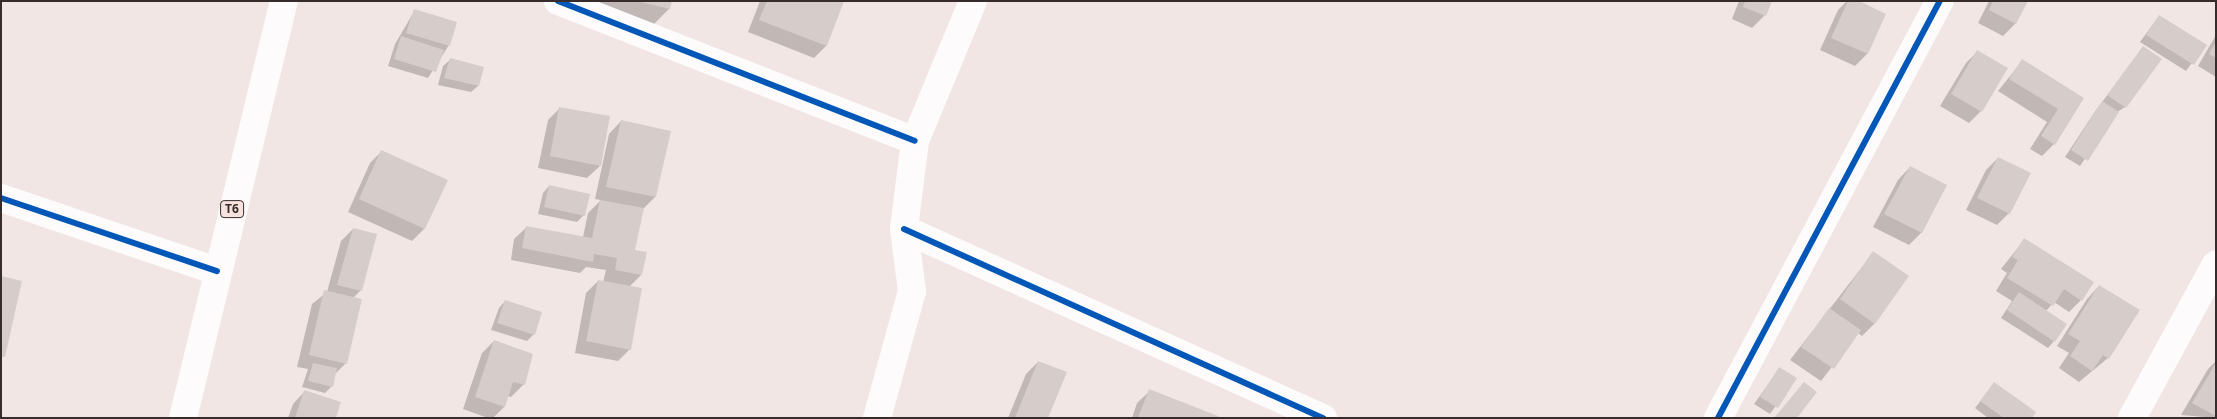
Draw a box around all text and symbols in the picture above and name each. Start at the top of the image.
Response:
road number: T6 [220,200,244,218]

